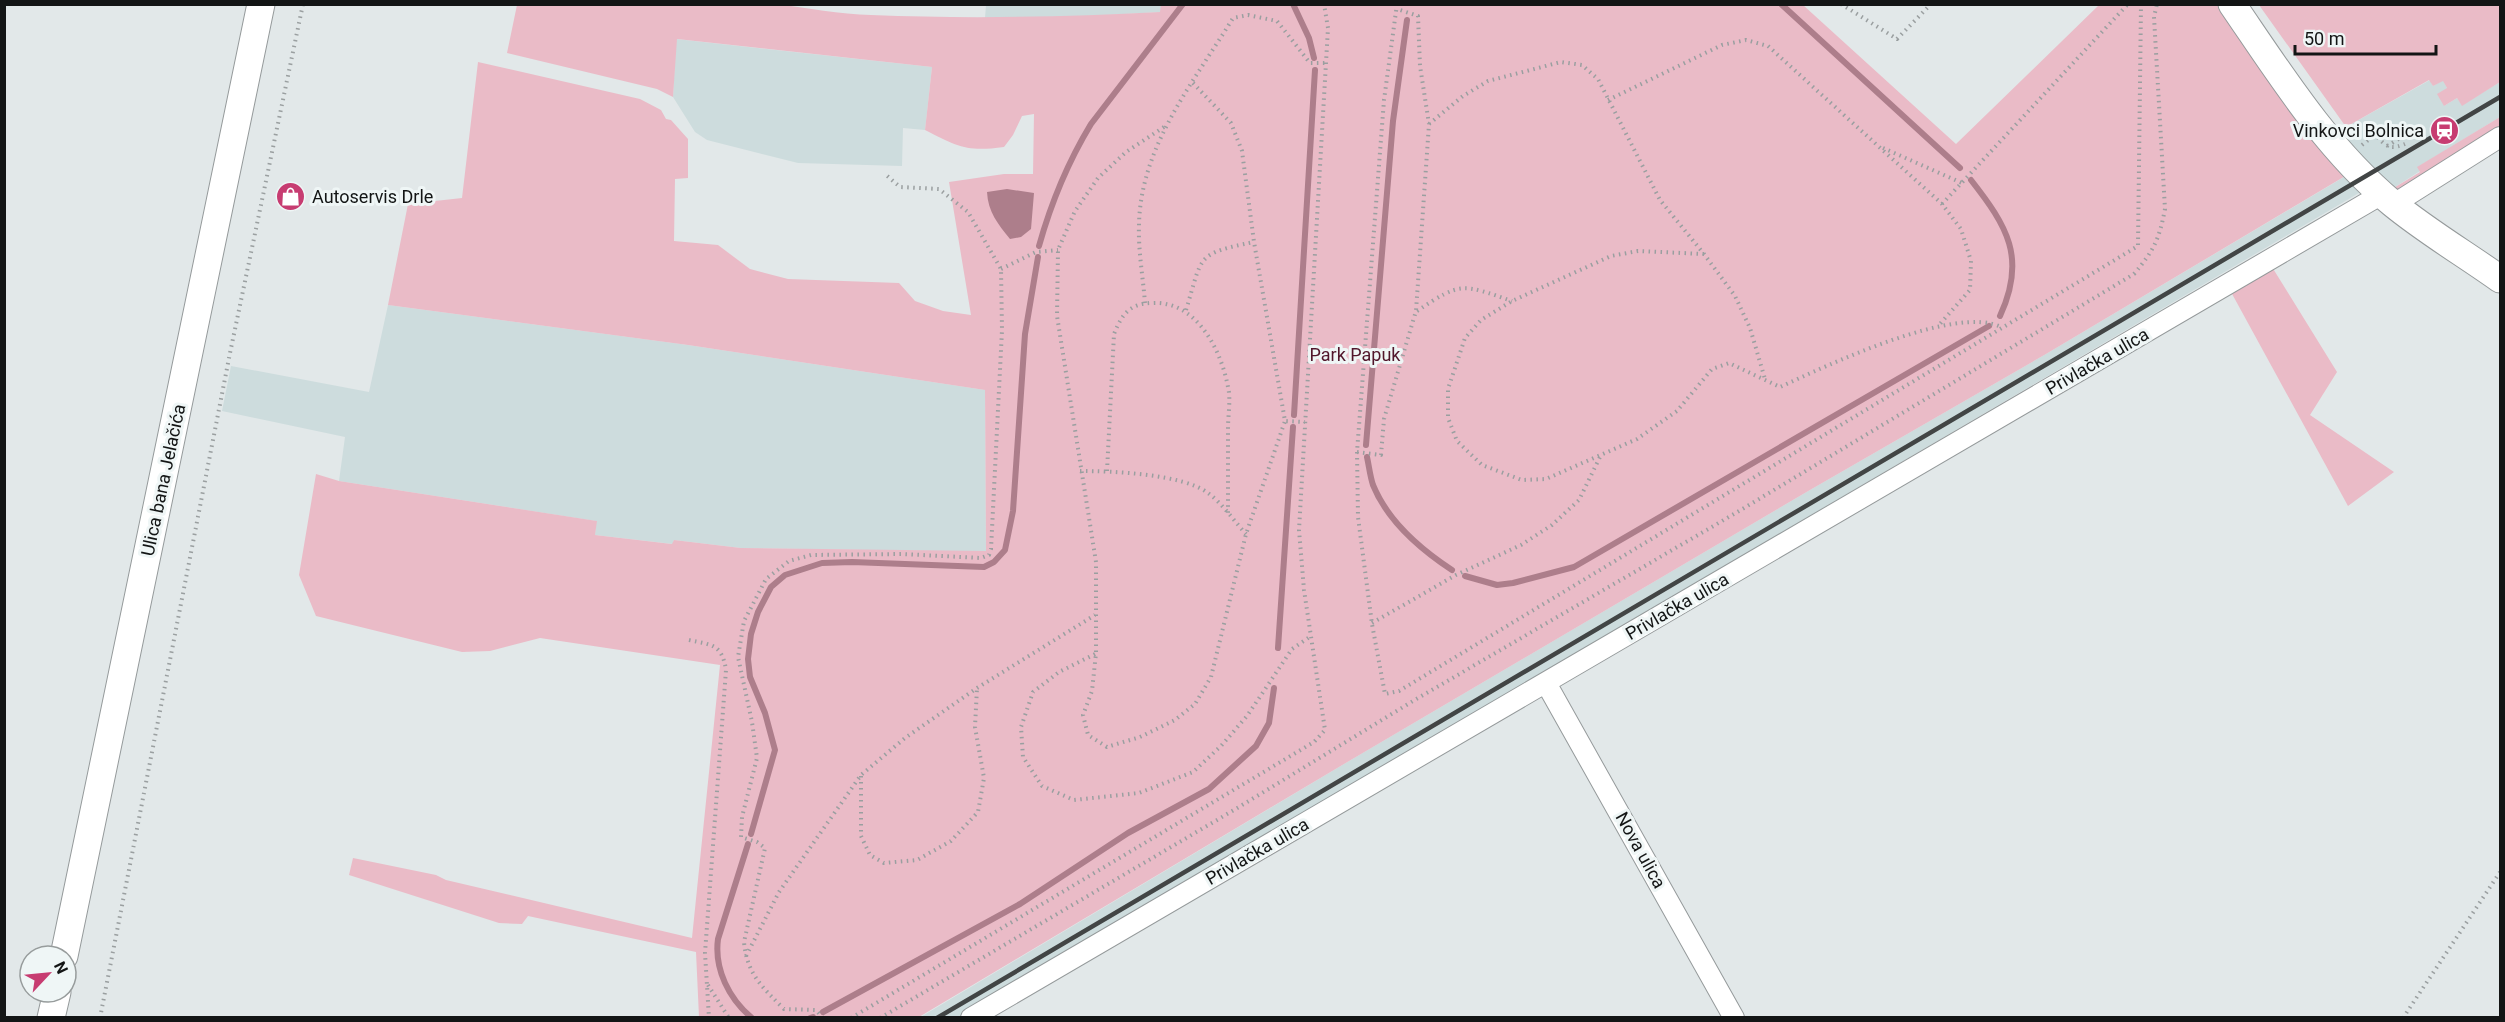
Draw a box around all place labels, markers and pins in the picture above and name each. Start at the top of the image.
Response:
station icon: Vinkovci Bolnica [2429,114,2461,146]
place label: Vinkovci Bolnica [2293,120,2424,141]
shop icon: Autoservis Drle [275,180,307,212]
place label: Autoservis Drle [312,186,433,207]

